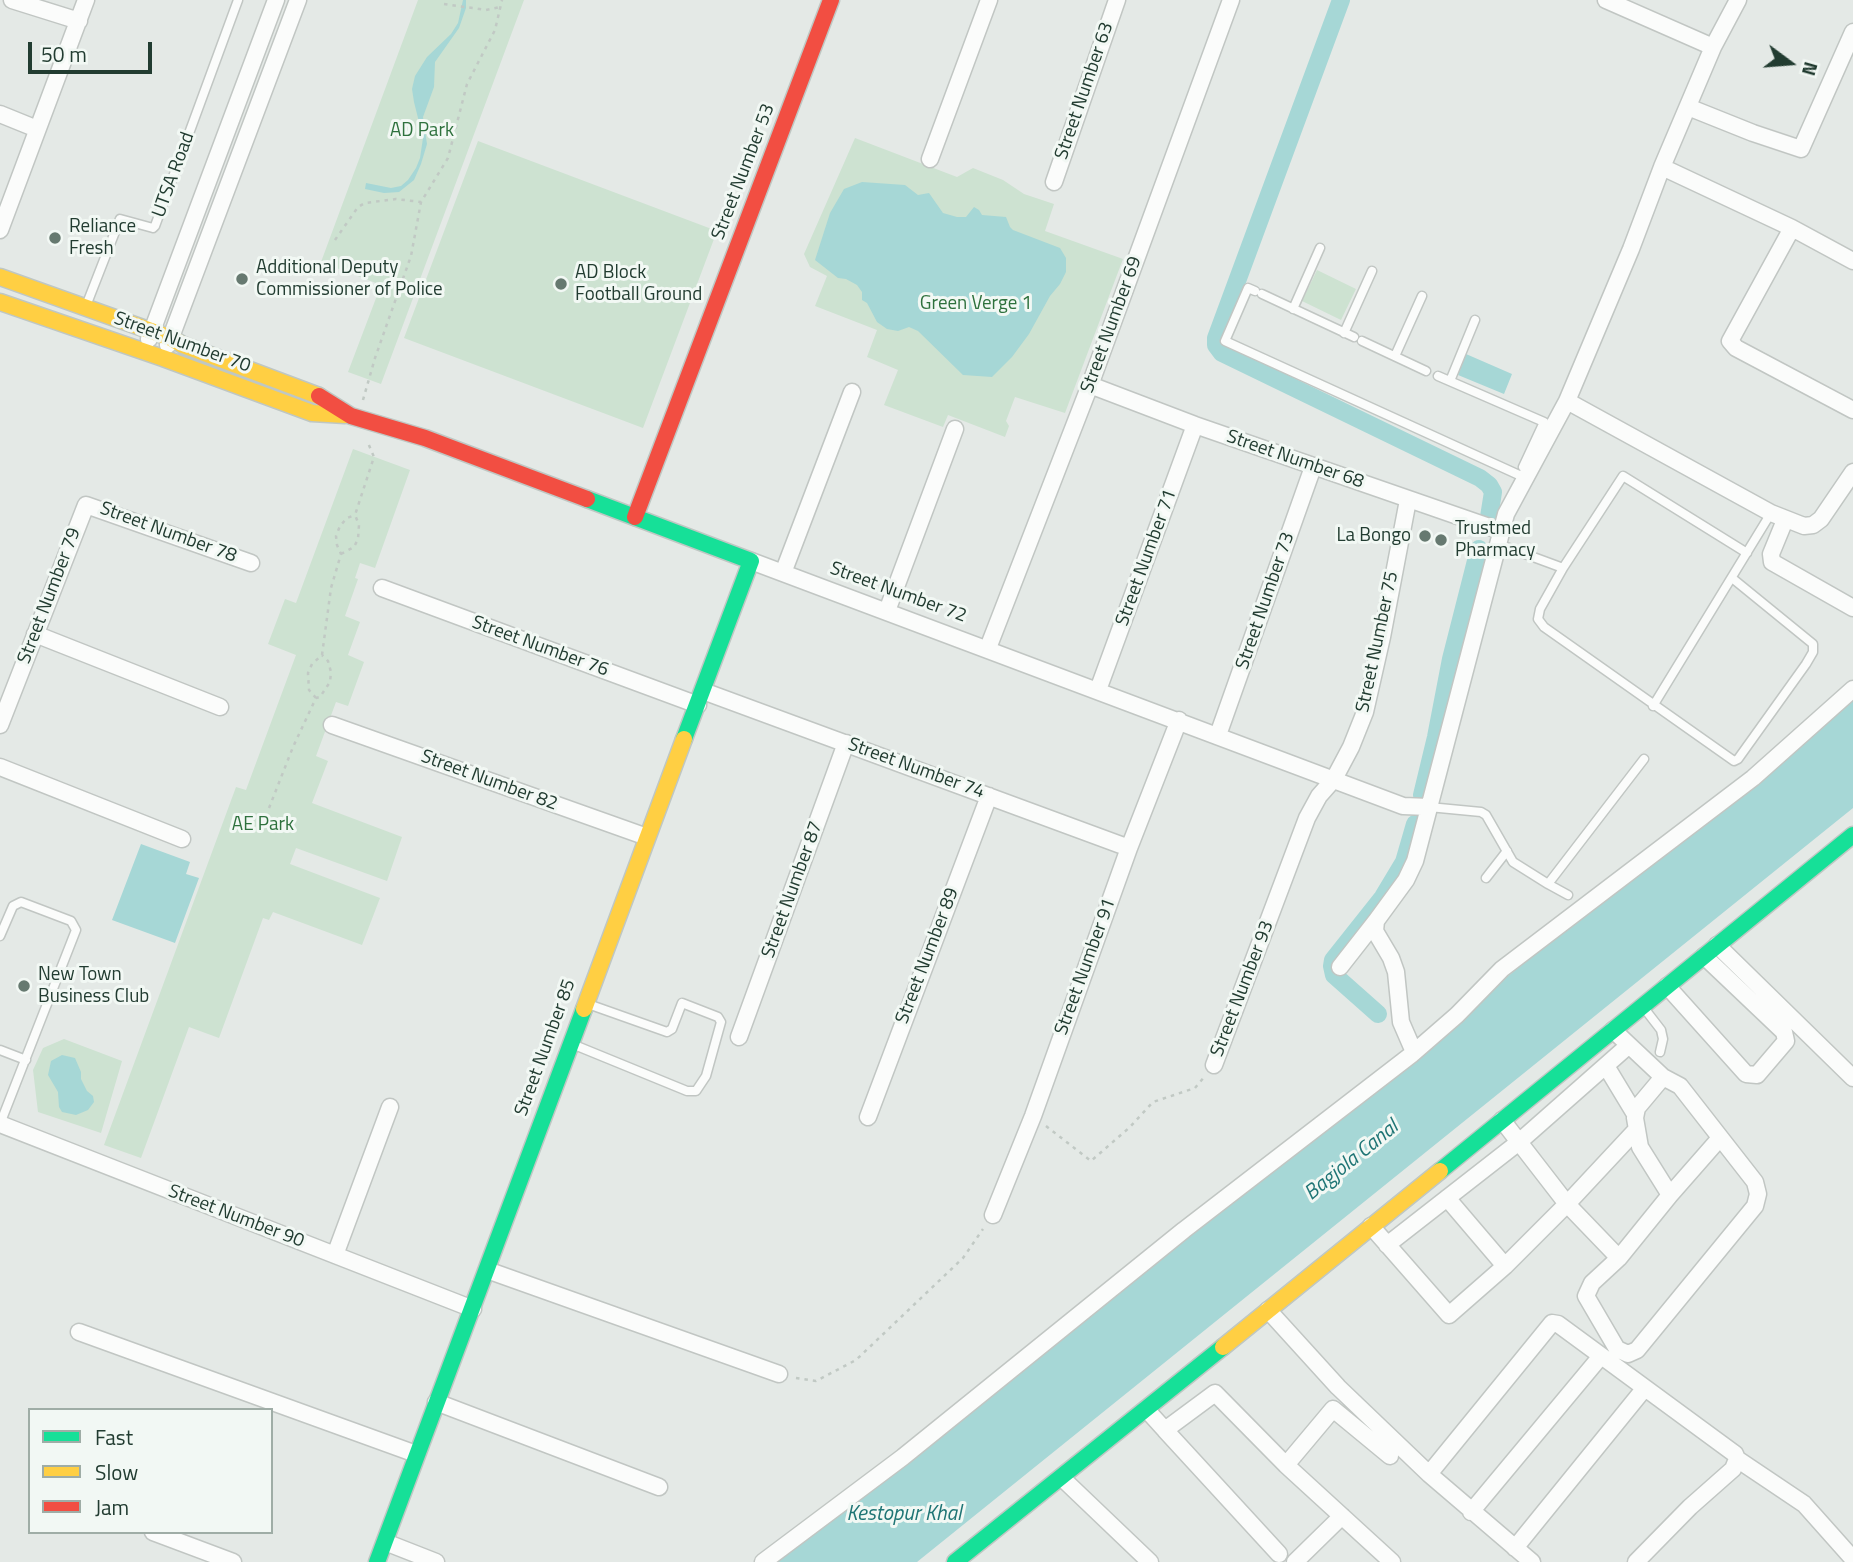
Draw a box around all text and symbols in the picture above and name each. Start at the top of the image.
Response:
street label: Street Number 63 [1051,19,1119,163]
scale bar [32,28,156,72]
north arrow [1755,28,1825,98]
text: 50 m [41,38,87,70]
text: N [1795,59,1826,79]
street label: Street Number 53 [708,101,780,243]
park label: AD Park [390,120,454,142]
street label: UTSA Road [148,129,200,221]
place label: Reliance Fresh [69,216,136,260]
marker: Reliance Fresh [47,230,63,246]
street label: Street Number 69 [1077,254,1147,396]
place label: Additional Deputy Commissioner of Police [256,257,443,301]
place label: AD Block Football Ground [575,262,702,306]
marker: Additional Deputy Commissioner of Police [234,271,250,287]
marker: AD Block Football Ground [553,276,569,292]
park label: Green Verge 1 [920,293,1032,315]
street label: Street Number 70 [111,308,253,378]
street label: Street Number 68 [1223,426,1367,494]
street label: Street Number 71 [1112,487,1182,629]
street label: Street Number 78 [97,498,239,568]
place label: Trustmed Pharmacy [1455,518,1535,562]
street label: Street Number 79 [14,525,86,667]
place label: La Bongo [1336,525,1411,547]
marker: La Bongo [1417,528,1433,544]
street label: Street Number 73 [1232,529,1300,673]
marker: Trustmed Pharmacy [1433,532,1449,548]
street label: Street Number 72 [827,558,969,628]
street label: Street Number 75 [1352,569,1404,715]
street label: Street Number 76 [469,612,611,682]
street label: Street Number 74 [845,734,987,804]
street label: Street Number 82 [418,746,560,816]
park label: AE Park [232,814,294,836]
street label: Street Number 87 [758,819,828,961]
street label: Street Number 89 [892,885,964,1027]
street label: Street Number 91 [1051,896,1121,1038]
street label: Street Number 93 [1207,918,1279,1060]
place label: New Town Business Club [38,964,149,1008]
street label: Street Number 85 [511,977,581,1119]
marker: New Town Business Club [16,978,32,994]
water label: Bagjola Canal [1300,1115,1404,1207]
street label: Street Number 90 [165,1181,307,1253]
legend [28,1408,273,1534]
text: Fast [95,1421,133,1453]
text: Slow [95,1456,138,1488]
text: Jam [95,1491,129,1523]
water label: Kestopur Khal [847,1502,961,1528]

